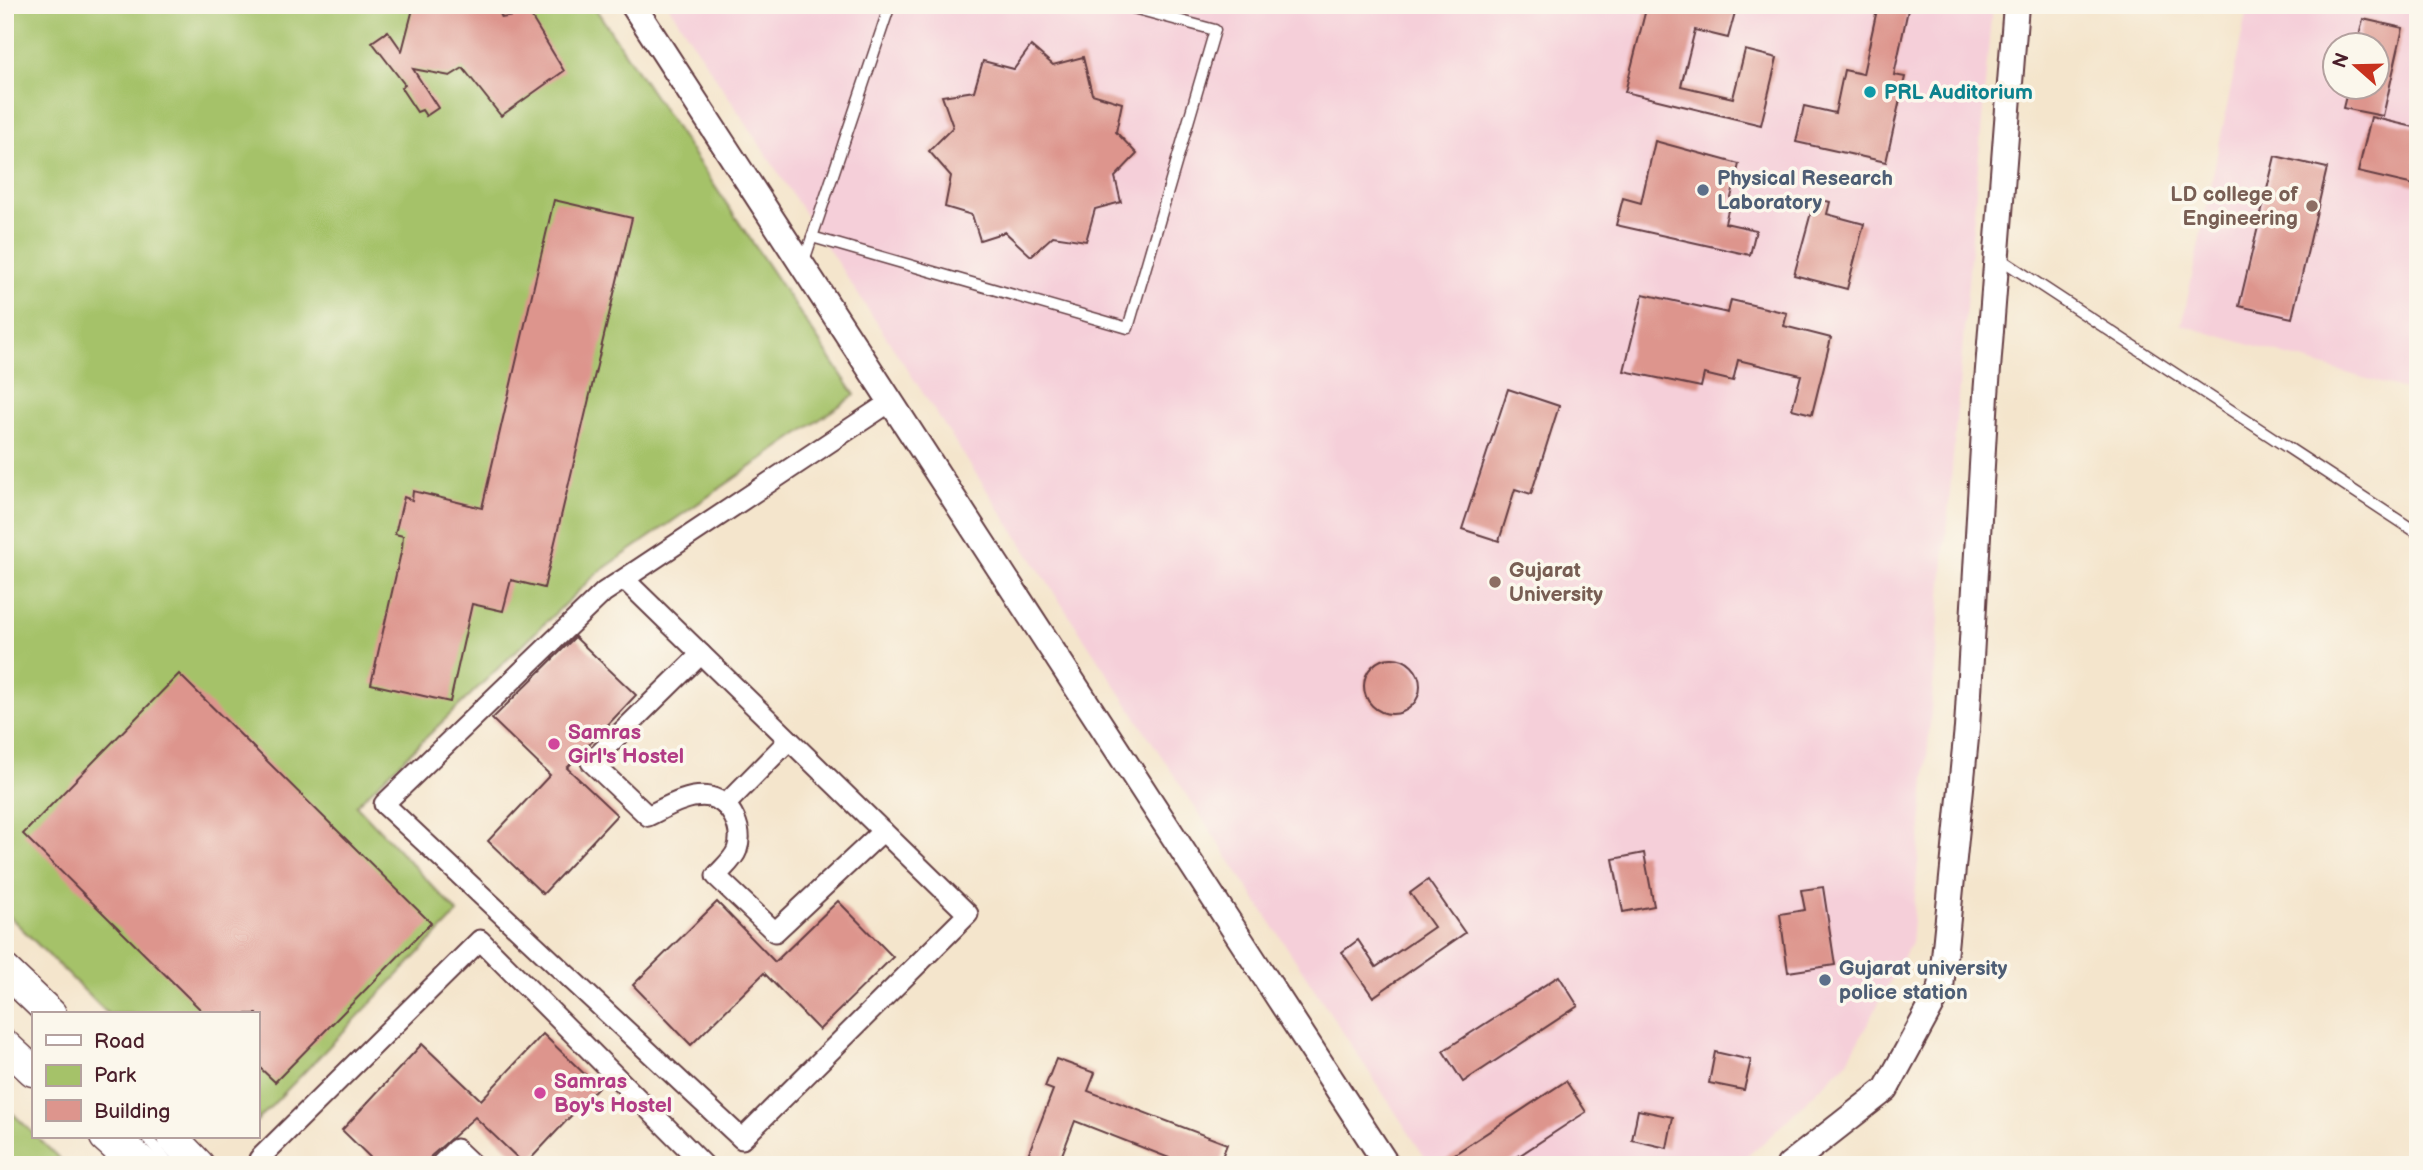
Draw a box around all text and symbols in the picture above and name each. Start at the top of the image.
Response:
north arrow [2322,32,2392,102]
text: N [2328,50,2355,71]
place label: PRL Auditorium [1884,80,2033,105]
marker: PRL Auditorium [1862,84,1878,100]
place label: Physical Research Laboratory [1717,166,1893,215]
marker: Physical Research Laboratory [1695,182,1711,198]
place label: LD college of Engineering [2170,182,2299,231]
marker: LD college of Engineering [2304,198,2320,214]
place label: Gujarat University [1509,558,1603,607]
marker: Gujarat University [1487,574,1503,590]
place label: Samras Girl's Hostel [568,720,684,769]
marker: Samras Girl's Hostel [546,736,562,752]
place label: Gujarat university police station [1839,956,2008,1005]
marker: Gujarat university police station [1817,972,1833,988]
legend [32,1012,259,1138]
text: Road [94,1029,145,1054]
text: Park [94,1063,137,1088]
place label: Samras Boy's Hostel [554,1069,672,1118]
marker: Samras Boy's Hostel [532,1085,548,1101]
text: Building [94,1099,170,1124]

